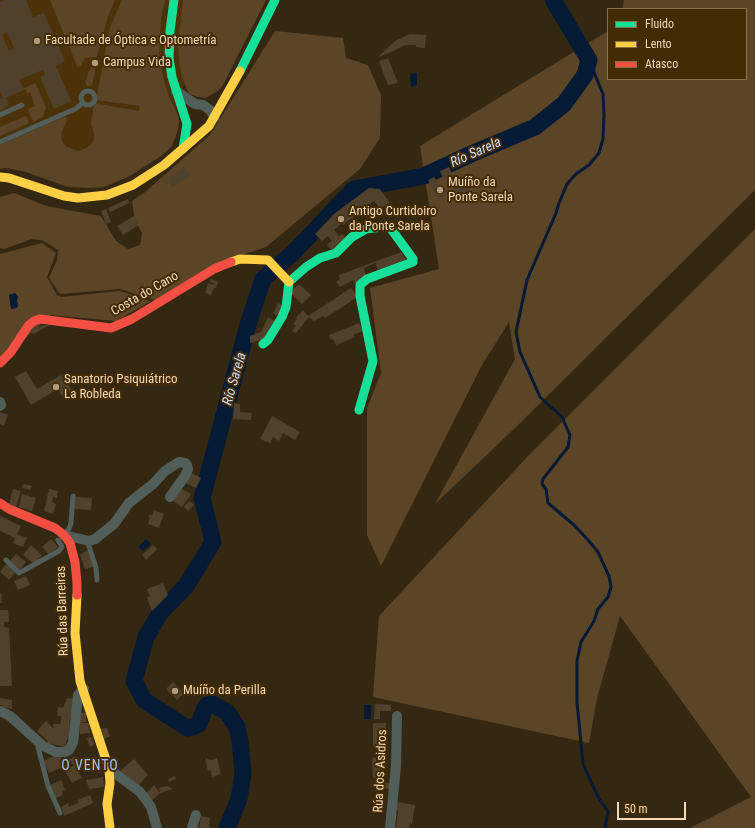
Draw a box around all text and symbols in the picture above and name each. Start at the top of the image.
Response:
legend [607,8,747,80]
text: Fluido [645,17,674,31]
place label: Facultade de Óptica e Optometría [45,33,216,49]
marker: Facultade de Óptica e Optometría [32,36,42,46]
text: Lento [645,37,672,51]
place label: Campus Vida [103,55,171,71]
text: Atasco [645,57,678,71]
marker: Campus Vida [90,58,100,68]
water label: Río Sarela [448,134,504,172]
place label: Muíño da Ponte Sarela [448,175,513,206]
marker: Muíño da Ponte Sarela [435,185,445,195]
place label: Antigo Curtidoiro da Ponte Sarela [349,204,437,235]
marker: Antigo Curtidoiro da Ponte Sarela [336,214,346,224]
street label: Costa do Cano [109,268,181,320]
water label: Río Sarela [219,351,251,407]
place label: Sanatorio Psiquiátrico La Robleda [64,372,178,403]
marker: Sanatorio Psiquiátrico La Robleda [51,382,61,392]
street label: Rúa das Barreiras [54,566,72,656]
place label: Muíño da Perilla [183,683,266,699]
marker: Muíño da Perilla [170,686,180,696]
street label: Rúa dos Asidros [371,729,391,813]
district label: O VENTO [61,758,119,774]
scale bar [619,794,688,820]
text: 50 m [624,802,648,816]

